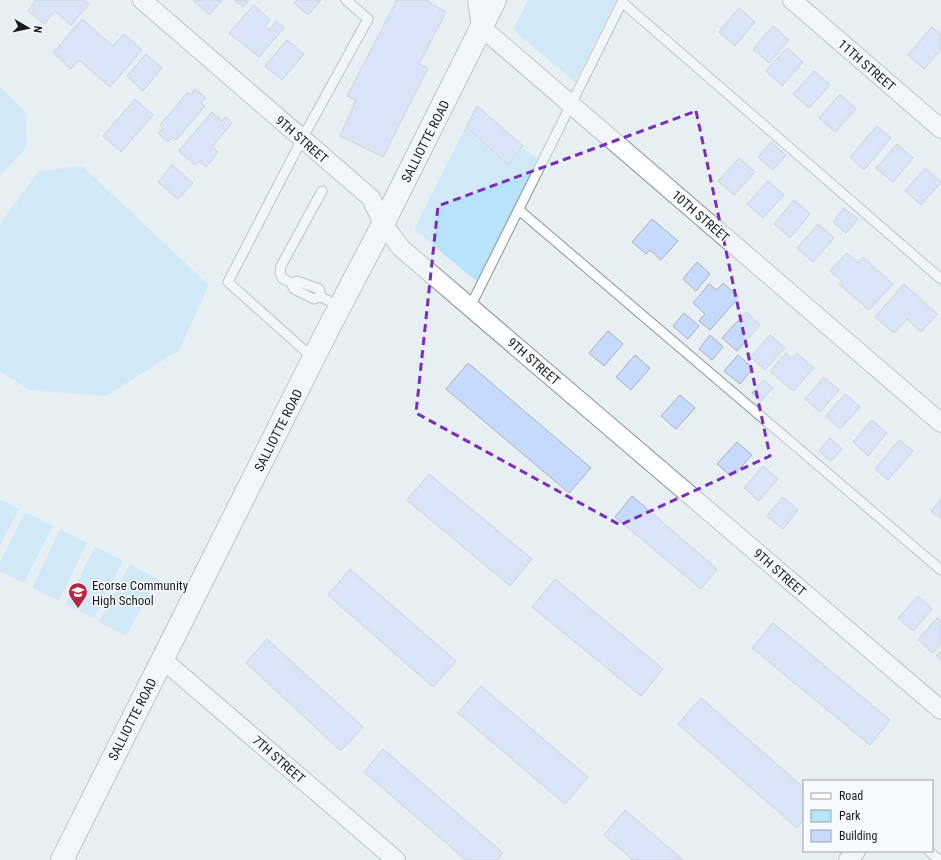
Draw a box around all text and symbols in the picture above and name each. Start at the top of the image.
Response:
north arrow [8,8,48,48]
text: N [30,25,44,34]
street label: 11TH STREET [835,36,899,94]
street label: SALLIOTTE ROAD [398,98,453,185]
street label: 9TH STREET [272,113,331,166]
street label: 10TH STREET [669,187,733,245]
street label: 9TH STREET [504,335,563,388]
street label: SALLIOTTE ROAD [251,387,306,474]
street label: 9TH STREET [750,546,809,599]
place label: Ecorse Community High School [92,578,189,608]
school or university icon: Ecorse Community High School [67,581,89,609]
street label: SALLIOTTE ROAD [105,676,160,763]
street label: 7TH STREET [249,733,308,786]
legend [803,780,933,852]
text: Road [839,789,863,803]
text: Park [839,809,861,823]
text: Building [839,829,877,843]

